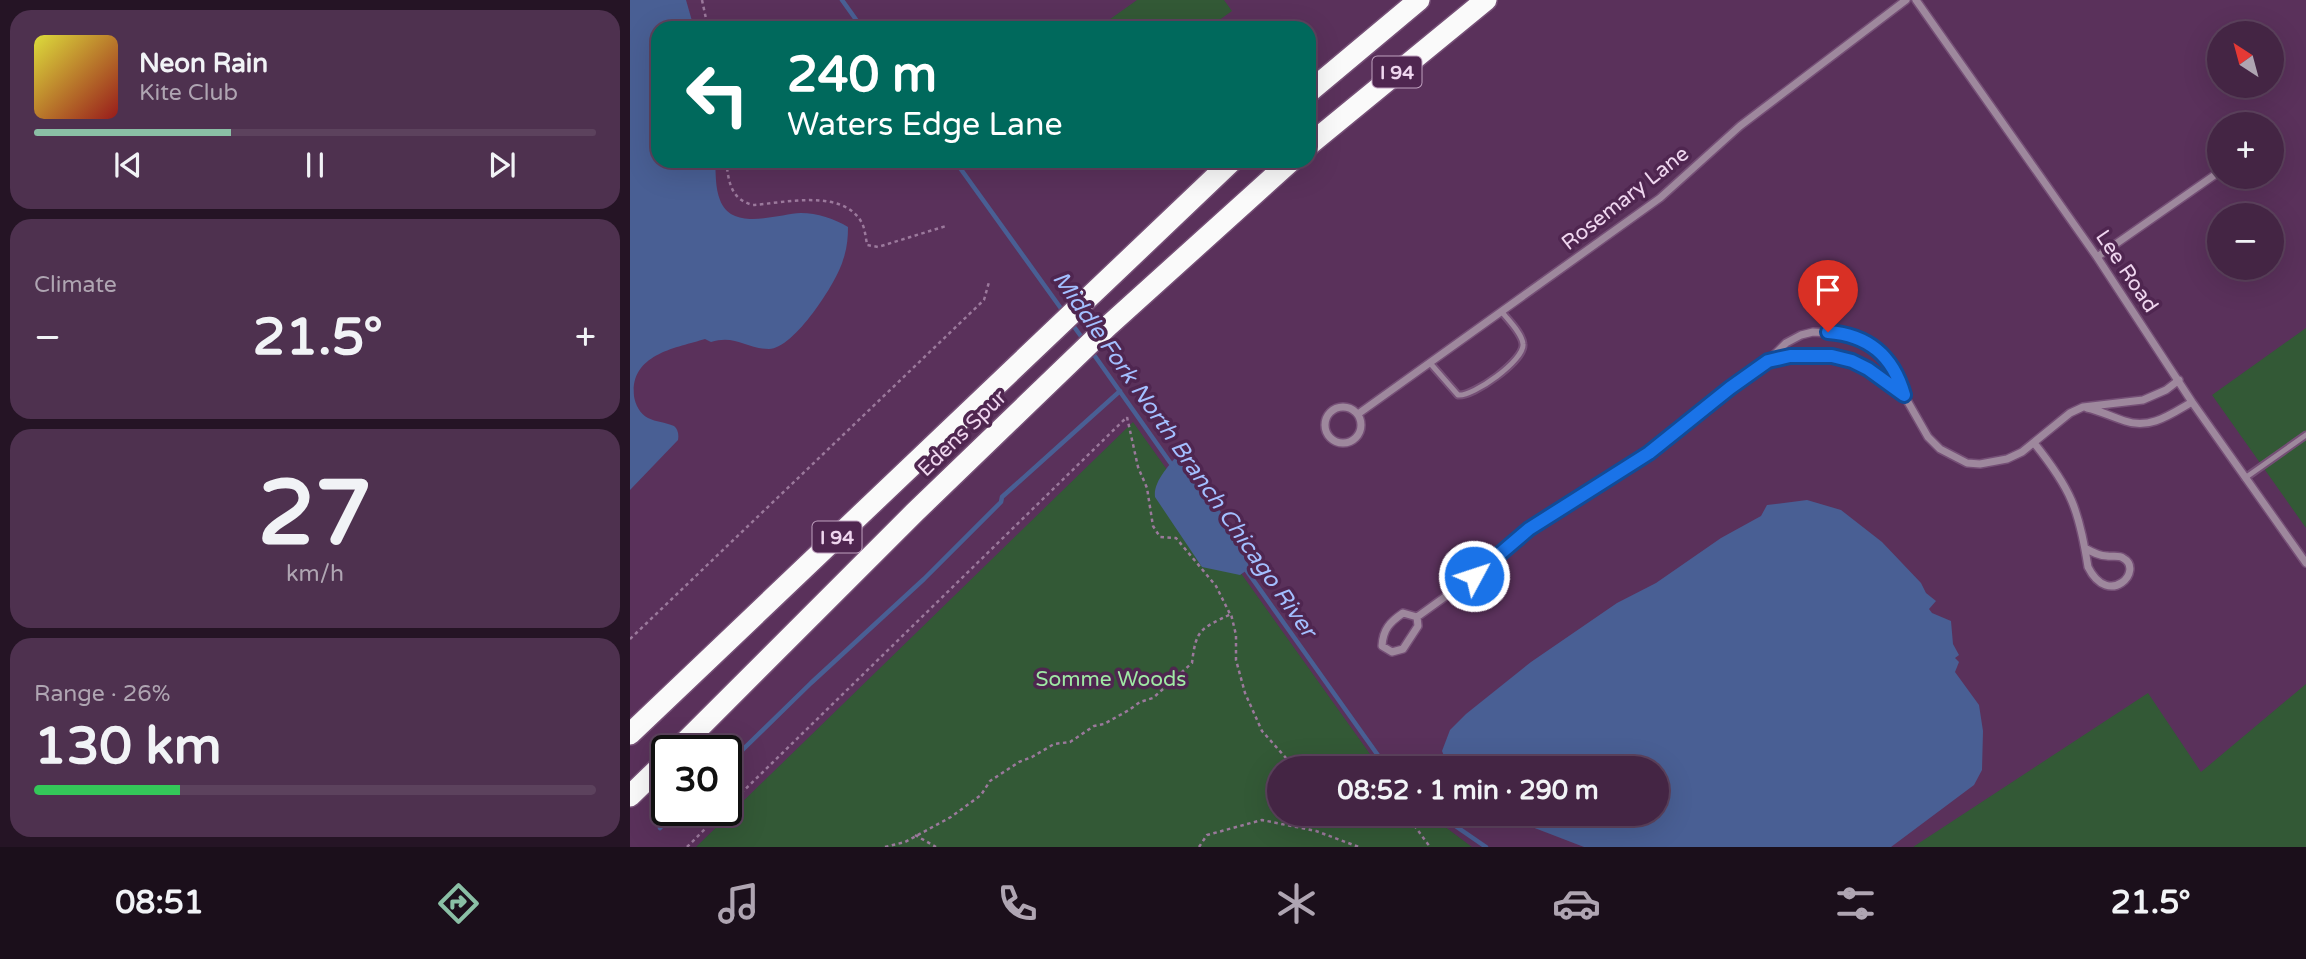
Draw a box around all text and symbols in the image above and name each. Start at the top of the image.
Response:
north arrow [2207,21,2284,98]
map controls [2207,21,2284,280]
text: 240 m [787,46,937,105]
text: Neon Rain [139,48,268,79]
icon: left [672,49,763,140]
road number: I 94 [1372,57,1422,88]
text: Kite Club [139,79,238,107]
text: Waters Edge Lane [787,106,1063,144]
button: + [2207,112,2284,189]
street label: Rosemary Lane [1557,141,1694,256]
icon: previous [109,146,147,184]
icon: pause [296,146,334,184]
icon: next [483,146,521,184]
button: − [2207,203,2284,280]
street label: Lee Road [2090,225,2163,317]
pin [1798,260,1858,332]
water label: Middle Fork North Branch Chicago River [1046,266,1324,646]
text: Climate [34,271,117,299]
icon: arrive [1809,271,1847,309]
text: 21.5° [253,306,383,369]
text: − [34,315,61,361]
text: + [575,315,596,361]
street label: Edens Spur [913,385,1012,482]
text: 27 [258,459,372,569]
road number: I 94 [812,522,862,552]
position arrow [1437,539,1511,613]
text: km/h [286,560,344,588]
park label: Somme Woods [1036,667,1186,692]
text: Range · 26% [34,680,170,708]
text: 130 km [34,715,222,778]
speed limit sign: 30 [651,735,742,826]
text: 08:52 · 1 min · 290 m [1337,775,1599,806]
icon: directions [434,879,483,928]
icon: music [714,879,763,928]
icon: phone [993,879,1042,928]
icon: climate [1272,879,1321,928]
icon: car [1552,879,1601,928]
icon: filters [1831,879,1880,928]
text: 08:51 [115,884,204,922]
text: 21.5° [2111,884,2191,922]

